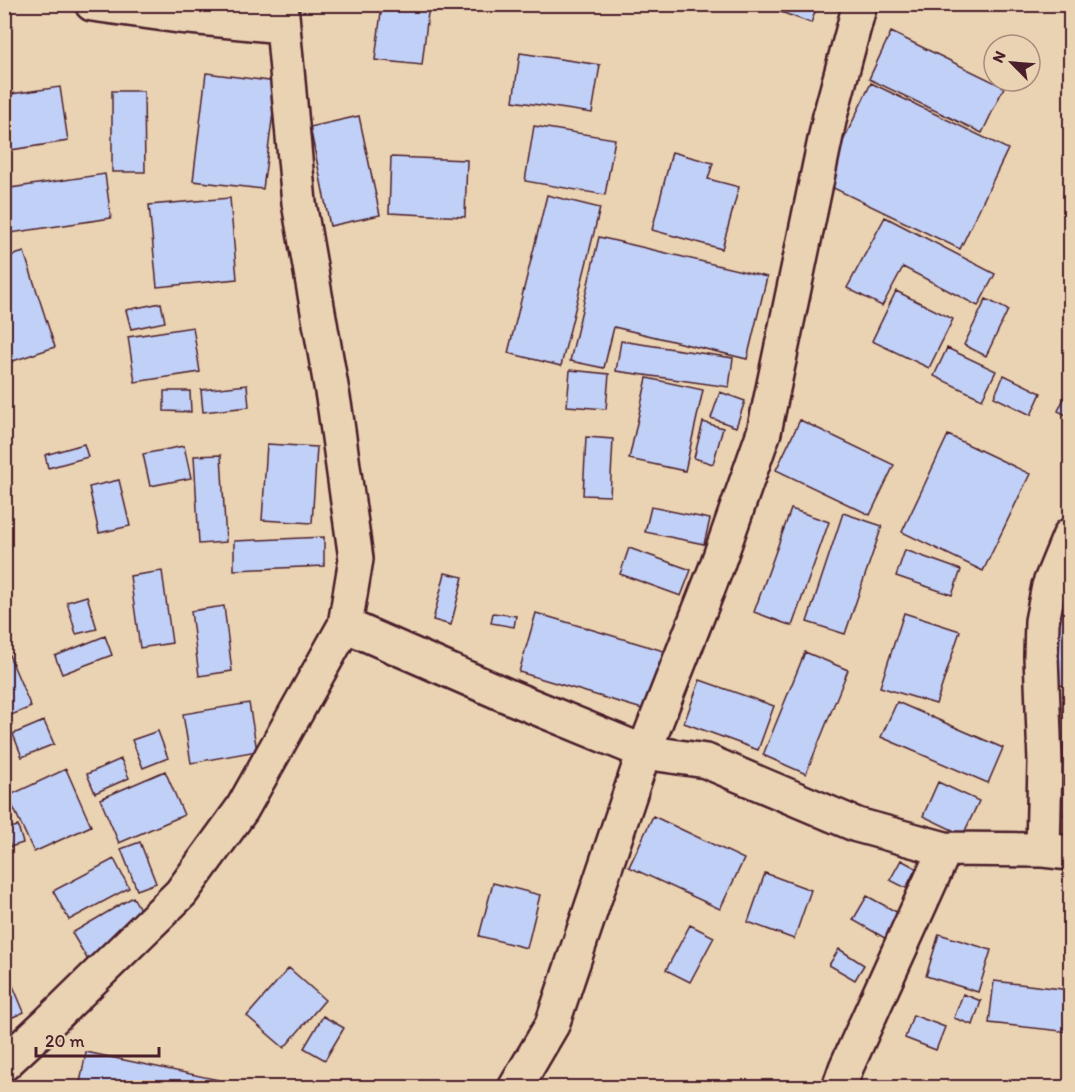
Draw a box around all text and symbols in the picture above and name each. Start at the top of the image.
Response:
north arrow [982,33,1042,93]
text: N [988,48,1010,66]
scale bar [36,1020,159,1058]
text: 20 m [45,1030,85,1052]

